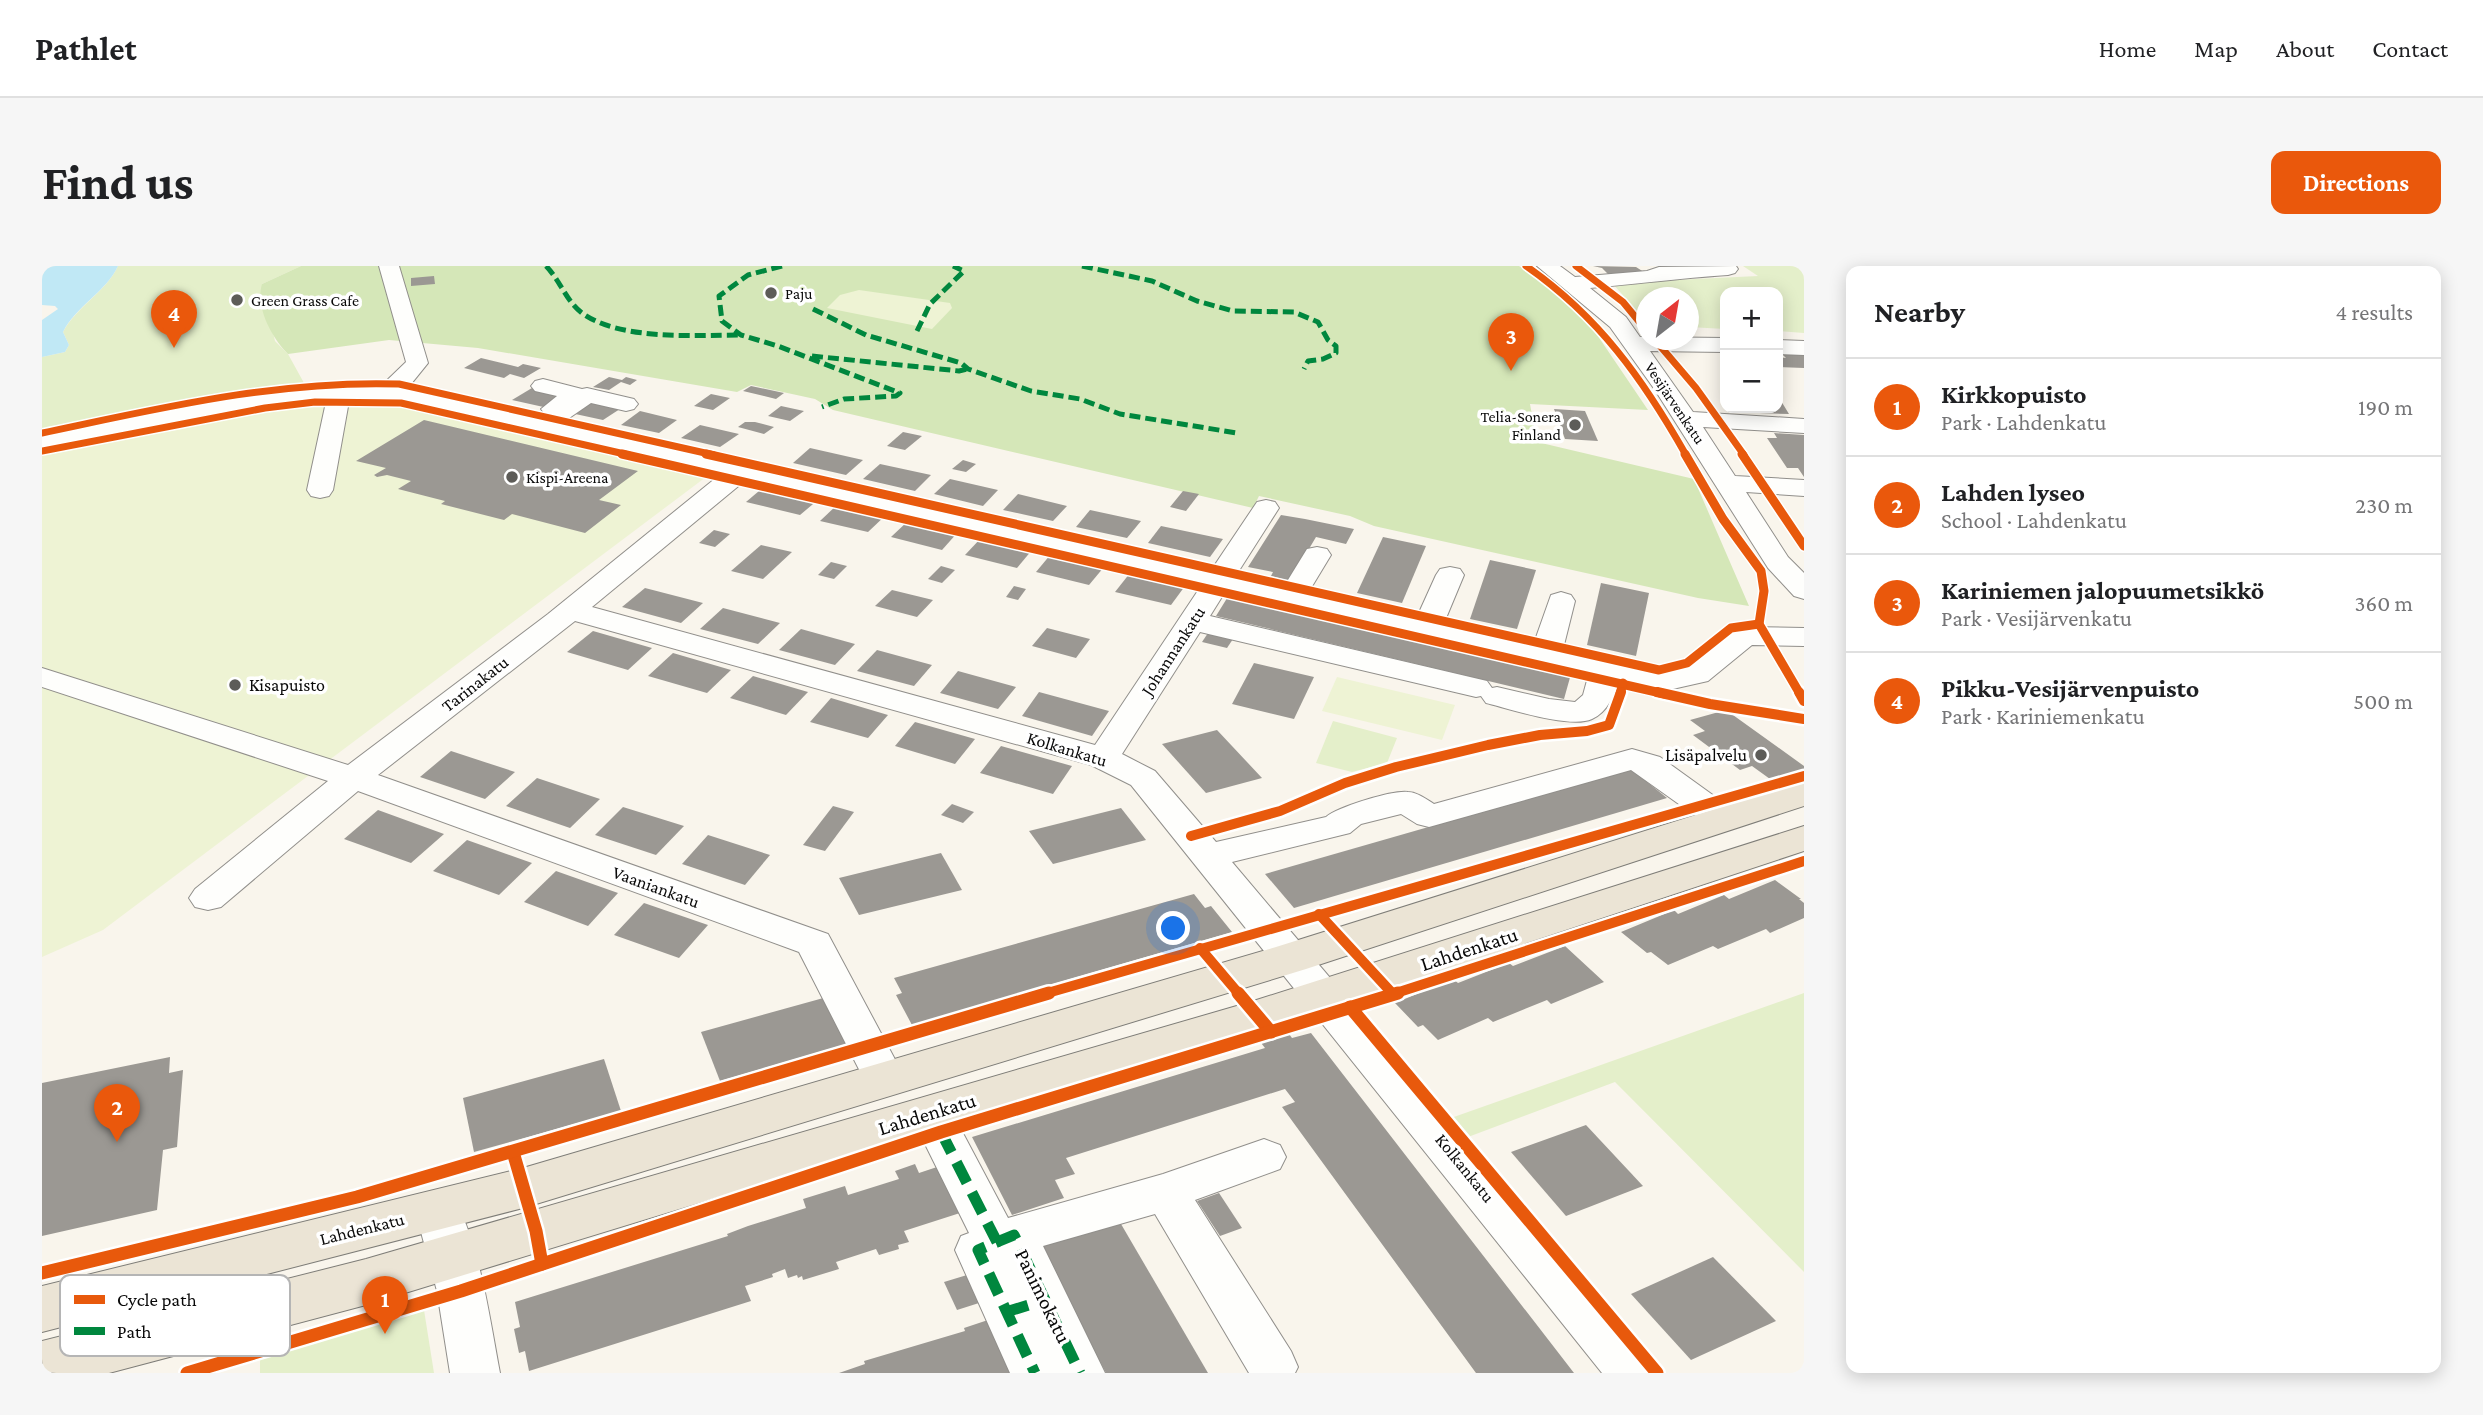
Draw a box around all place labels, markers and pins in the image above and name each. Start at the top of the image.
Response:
marker: Paju [763,285,779,301]
place label: Paju [785,285,813,303]
pin: 4 [151,290,197,348]
marker: Green Grass Cafe [229,292,245,308]
place label: Green Grass Cafe [251,292,359,309]
pin: 3 [1488,313,1534,371]
place label: Telia-Sonera Finland [1480,408,1562,443]
marker: Telia-Sonera Finland [1567,417,1583,433]
marker: Kispi-Areena [504,469,520,485]
place label: Kispi-Areena [526,469,609,487]
place label: Kisapuisto [249,675,325,695]
marker: Kisapuisto [227,677,243,693]
place label: Lisäpalvelu [1665,745,1747,765]
marker: Lisäpalvelu [1753,747,1769,763]
pin: 2 [94,1084,140,1142]
pin: 1 [362,1276,408,1334]

